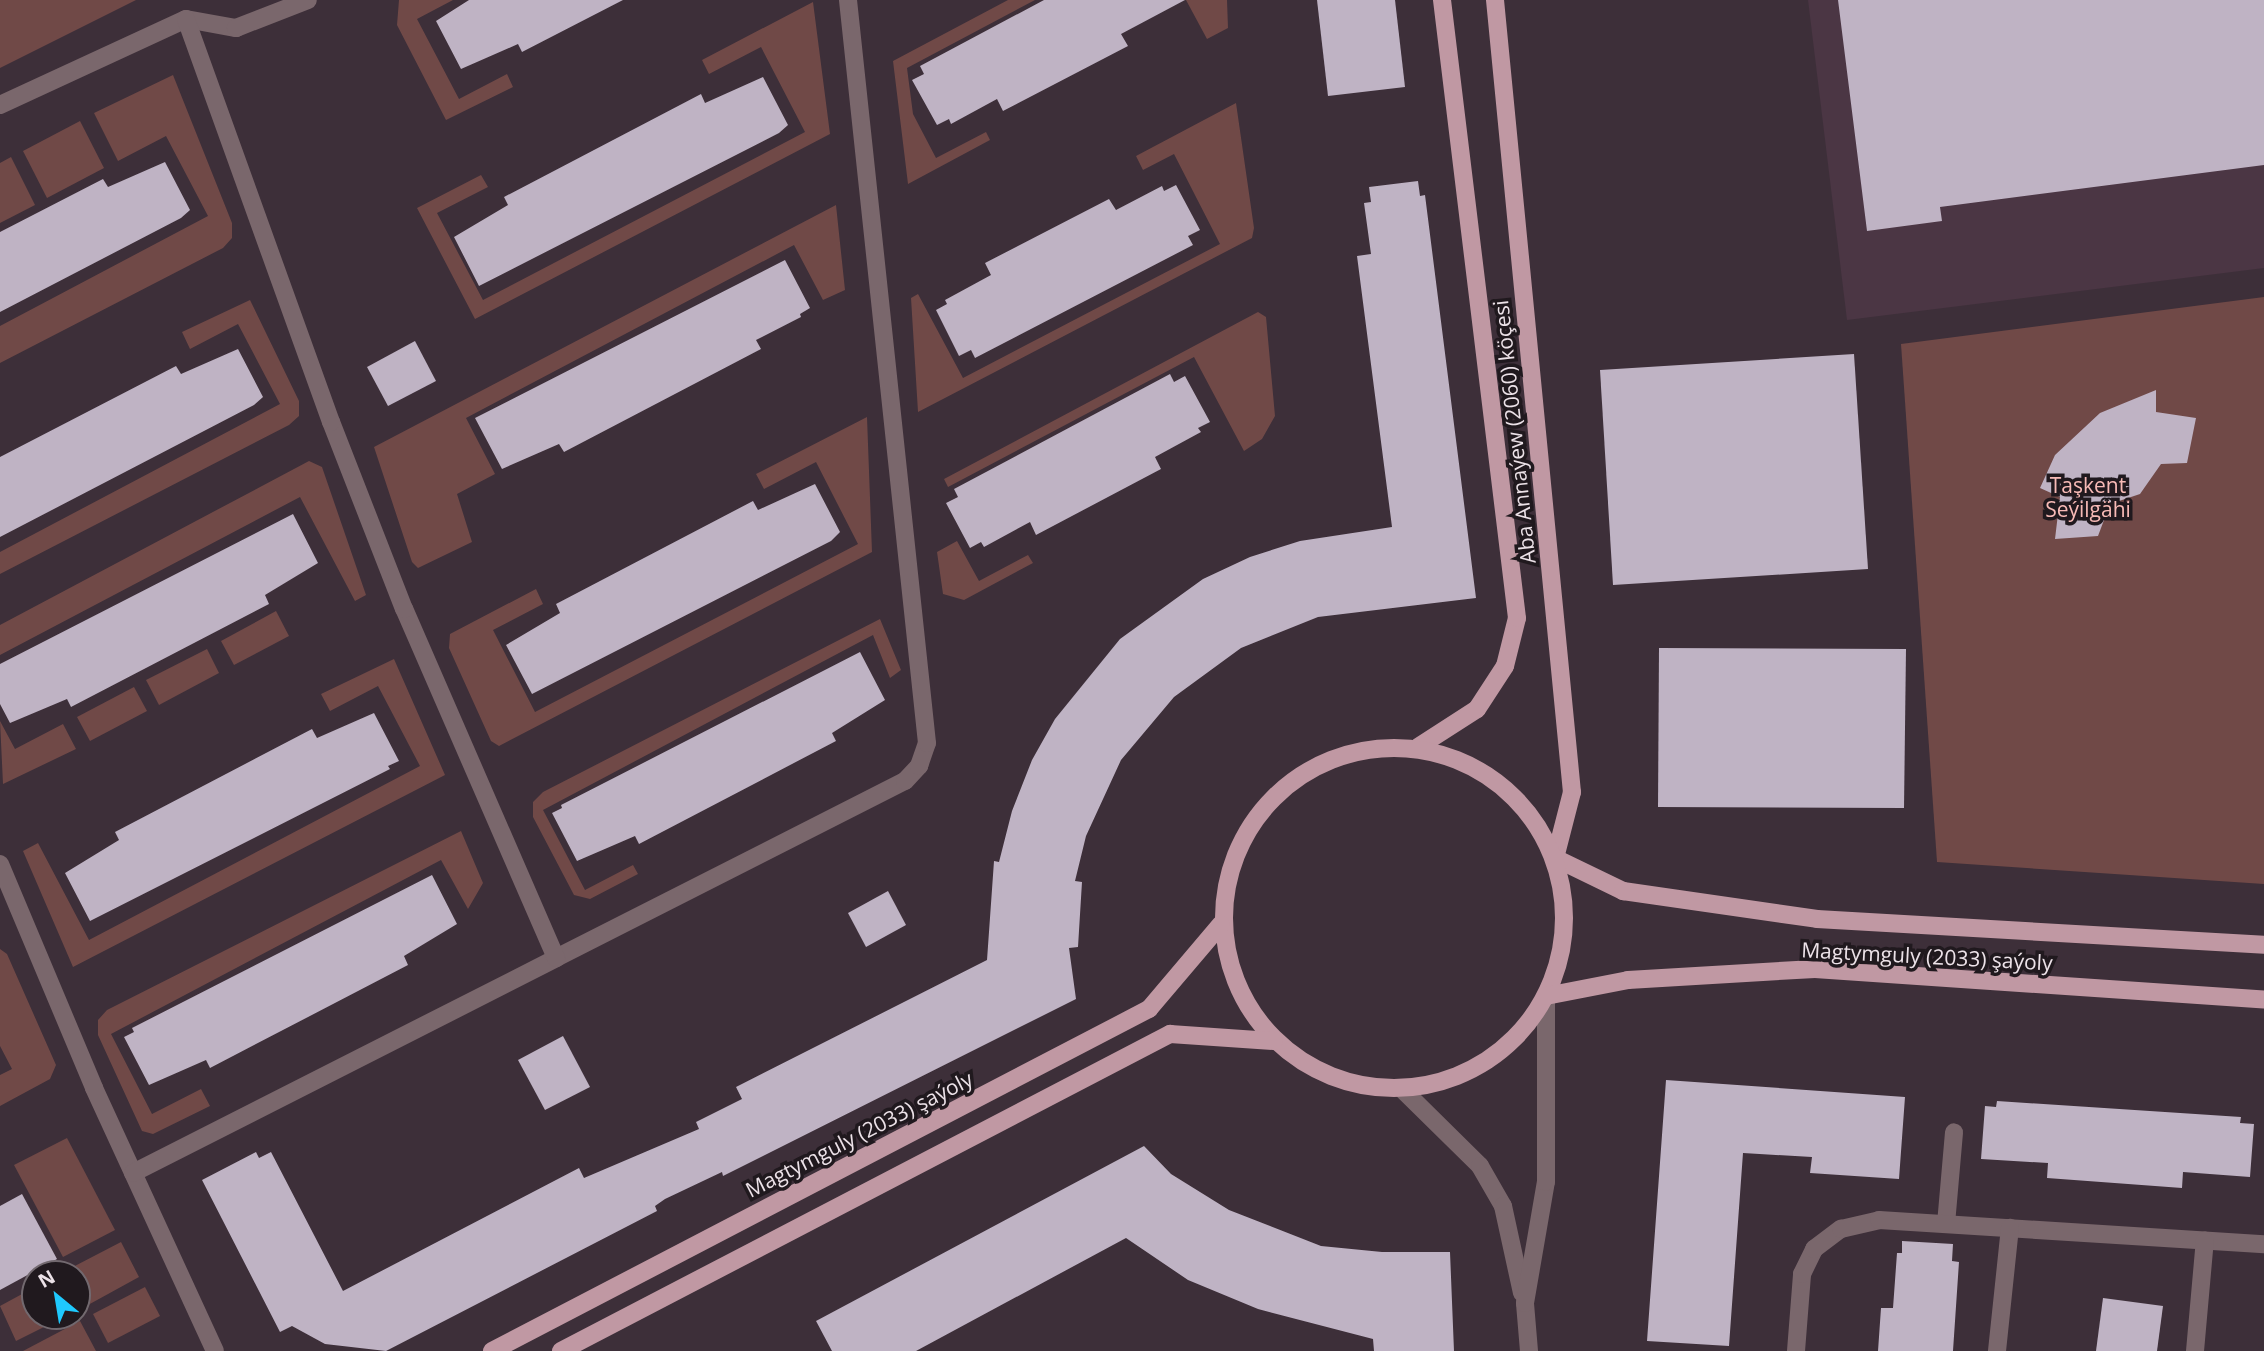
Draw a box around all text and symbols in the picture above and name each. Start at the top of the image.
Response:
street label: Aba Annaýew (2060) köçesi [1488,299,1540,565]
park label: Taşkent Seýilgähi [2045,472,2131,522]
street label: Magtymguly (2033) şaýoly [1801,937,2053,975]
street label: Magtymguly (2033) şaýoly [741,1066,977,1202]
north arrow [21,1260,91,1330]
text: N [33,1263,60,1294]

